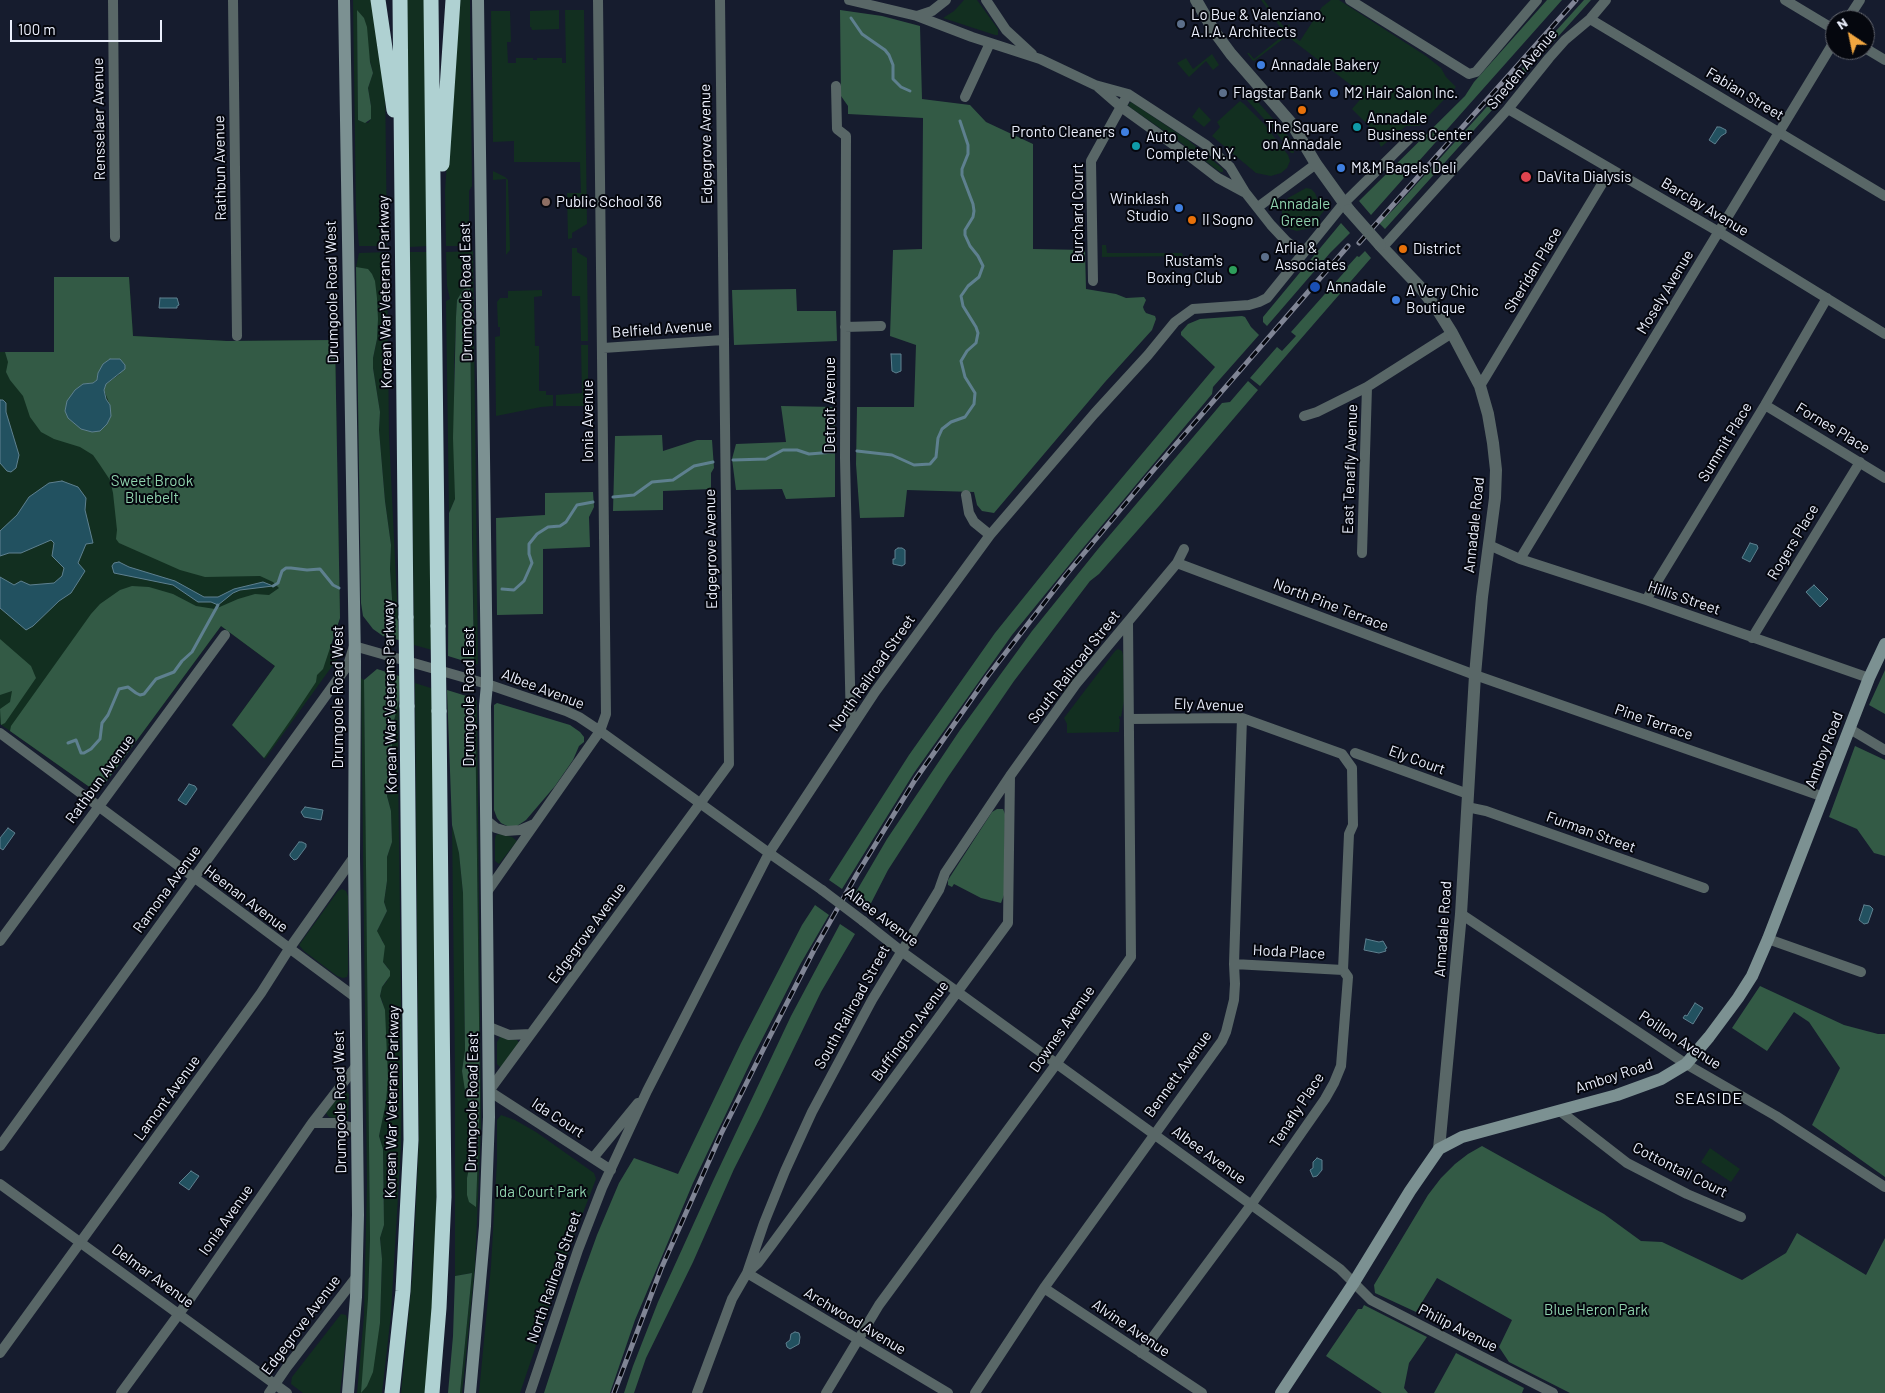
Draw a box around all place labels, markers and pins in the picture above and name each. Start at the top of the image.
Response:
place label: Lo Bue & Valenziano, A.I.A. Architects [1191,6,1325,41]
marker: Lo Bue & Valenziano, A.I.A. Architects [1175,18,1187,30]
place label: Annadale Bakery [1271,56,1379,74]
marker: Annadale Bakery [1255,59,1267,71]
place label: Flagstar Bank [1233,84,1322,102]
place label: M2 Hair Salon Inc. [1344,84,1458,102]
marker: Flagstar Bank [1217,87,1229,99]
marker: M2 Hair Salon Inc. [1328,87,1340,99]
marker: The Square on Annadale [1296,104,1308,116]
place label: Annadale Business Center [1367,109,1472,144]
place label: The Square on Annadale [1262,118,1342,153]
marker: Annadale Business Center [1351,121,1363,133]
place label: Pronto Cleaners [1011,123,1115,141]
marker: Pronto Cleaners [1119,126,1131,138]
place label: Auto Complete N.Y. [1146,128,1237,163]
marker: Auto Complete N.Y. [1130,140,1142,152]
place label: M&M Bagels Deli [1351,159,1457,177]
marker: M&M Bagels Deli [1335,162,1347,174]
place label: DaVita Dialysis [1537,168,1632,186]
marker: DaVita Dialysis [1519,170,1533,184]
place label: Winklash Studio [1110,190,1169,225]
place label: Public School 36 [556,193,662,211]
marker: Public School 36 [540,196,552,208]
marker: Winklash Studio [1173,202,1185,214]
place label: Il Sogno [1202,211,1253,229]
marker: Il Sogno [1186,214,1198,226]
place label: Arlia & Associates [1275,239,1346,274]
place label: District [1413,240,1461,258]
marker: District [1397,243,1409,255]
marker: Arlia & Associates [1259,251,1271,263]
place label: Rustam's Boxing Club [1147,252,1223,287]
marker: Rustam's Boxing Club [1227,264,1239,276]
place label: Annadale [1326,278,1386,296]
marker: Annadale [1308,280,1322,294]
place label: A Very Chic Boutique [1406,282,1479,317]
marker: A Very Chic Boutique [1390,294,1402,306]

